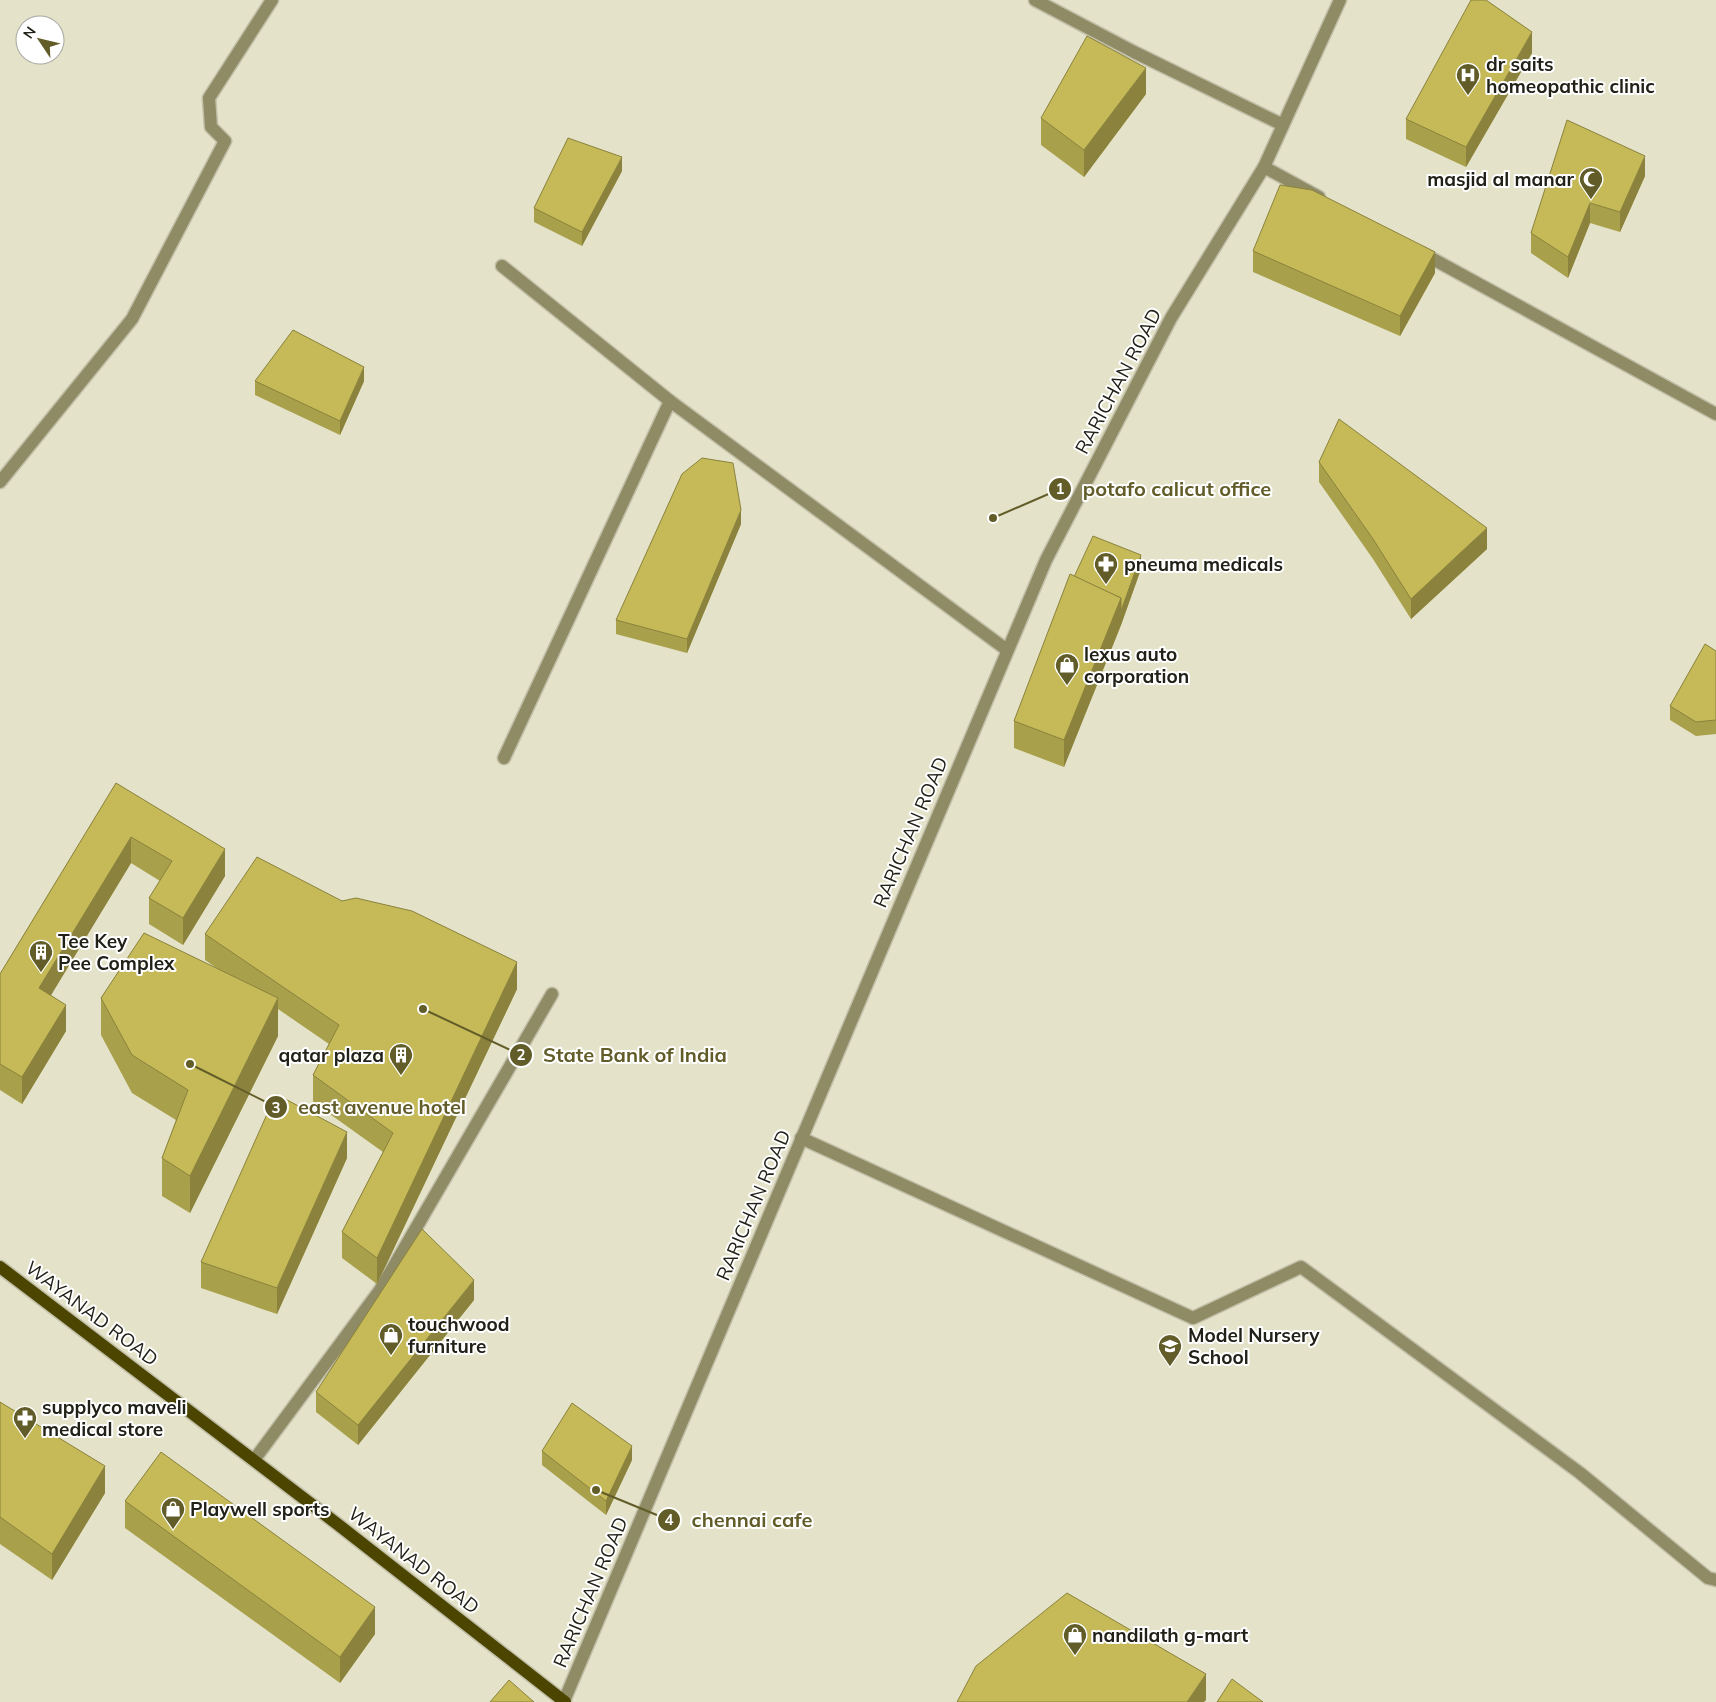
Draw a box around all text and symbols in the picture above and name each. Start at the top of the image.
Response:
north arrow [15,15,65,65]
text: N [19,23,40,42]
place label: dr saits homeopathic clinic [1486,52,1655,98]
hospital icon: dr saits homeopathic clinic [1455,62,1481,96]
mosque icon: masjid al manar [1578,166,1604,200]
place label: masjid al manar [1427,167,1575,191]
street label: RARICHAN ROAD [1070,304,1166,458]
callout: potafo calicut office [1048,471,1281,506]
text: potafo calicut office [1083,476,1271,501]
text: 1 [1055,479,1065,498]
pharmacy icon: pneuma medicals [1093,551,1119,585]
place label: pneuma medicals [1124,552,1283,576]
place label: lexus auto corporation [1084,642,1189,688]
shop icon: lexus auto corporation [1054,652,1080,686]
street label: RARICHAN ROAD [867,753,953,911]
place label: Tee Key Pee Complex [58,929,175,975]
building icon: Tee Key Pee Complex [28,939,54,973]
callout: State Bank of India [508,1037,737,1072]
building icon: qatar plaza [388,1042,414,1076]
text: State Bank of India [543,1042,727,1067]
place label: qatar plaza [279,1043,384,1067]
text: 2 [516,1045,526,1064]
callout: east avenue hotel [263,1090,476,1125]
text: east avenue hotel [298,1094,466,1119]
text: 3 [271,1098,281,1117]
street label: RARICHAN ROAD [710,1126,796,1284]
street label: WAYANAD ROAD [21,1255,163,1371]
place label: touchwood furniture [408,1312,509,1358]
shop icon: touchwood furniture [378,1322,404,1356]
place label: Model Nursery School [1188,1323,1320,1369]
school or university icon: Model Nursery School [1157,1333,1183,1367]
place label: supplyco maveli medical store [42,1395,187,1441]
pharmacy icon: supplyco maveli medical store [12,1405,38,1439]
shop icon: Playwell sports [160,1496,186,1530]
place label: Playwell sports [190,1497,329,1521]
street label: WAYANAD ROAD [344,1501,484,1619]
callout: chennai cafe [656,1502,822,1537]
text: chennai cafe [692,1507,812,1532]
text: 4 [664,1510,674,1529]
street label: RARICHAN ROAD [547,1513,633,1671]
shop icon: nandilath g-mart [1062,1622,1088,1656]
place label: nandilath g-mart [1092,1623,1248,1647]

